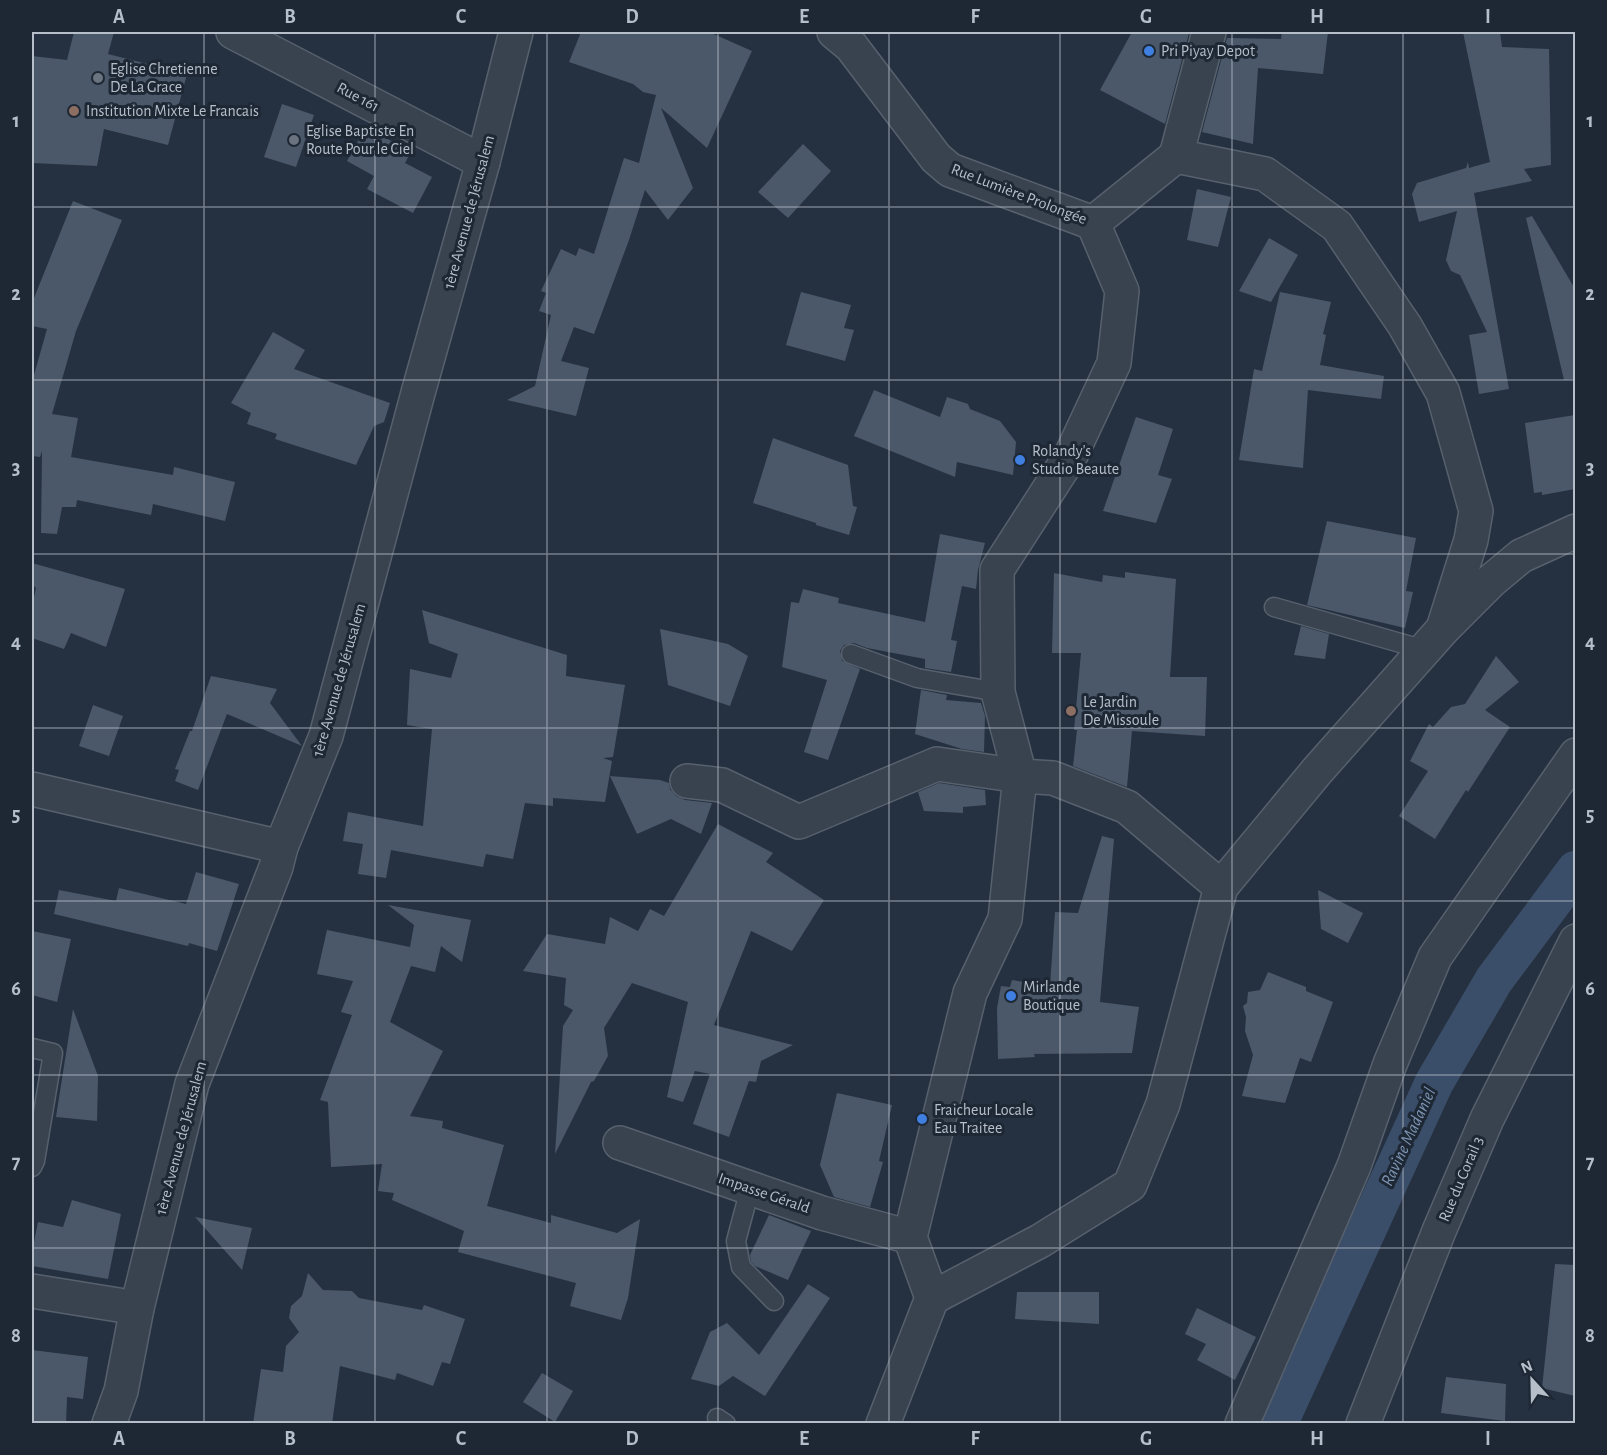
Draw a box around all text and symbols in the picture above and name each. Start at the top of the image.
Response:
text: A [113,7,125,27]
text: B [284,7,296,27]
text: C [456,7,467,27]
text: D [625,7,639,27]
text: E [799,7,809,27]
text: F [970,7,980,27]
text: G [1140,7,1152,27]
text: H [1310,7,1324,27]
text: I [1485,7,1491,27]
place label: Pri Piyay Depot [1161,43,1255,60]
marker: Pri Piyay Depot [1142,44,1156,58]
place label: Eglise Chretienne De La Grace [110,61,218,95]
marker: Eglise Chretienne De La Grace [91,71,105,85]
street label: Rue 161 [334,79,382,115]
place label: Institution Mixte Le Francais [86,103,259,119]
marker: Institution Mixte Le Francais [67,104,81,118]
text: 1 [12,111,20,131]
text: 1 [1586,111,1594,131]
place label: Eglise Baptiste En Route Pour le Ciel [306,123,414,157]
marker: Eglise Baptiste En Route Pour le Ciel [287,133,301,147]
street label: 1ère Avenue de Jérusalem [441,133,497,291]
street label: Rue Lumière Prolongée [949,161,1089,227]
text: 2 [11,284,21,304]
text: 2 [1585,284,1595,304]
place label: Rolandy's Studio Beaute [1032,443,1119,477]
marker: Rolandy's Studio Beaute [1013,453,1027,467]
text: 3 [12,458,20,478]
text: 3 [1586,458,1594,478]
street label: 1ère Avenue de Jérusalem [309,602,369,758]
text: 4 [11,632,21,652]
text: 4 [1585,632,1595,652]
place label: Le Jardin De Missoule [1083,694,1159,728]
marker: Le Jardin De Missoule [1064,704,1078,718]
text: 5 [12,805,20,825]
text: 5 [1586,805,1594,825]
text: 6 [11,979,21,999]
place label: Mirlande Boutique [1023,979,1080,1013]
text: 6 [1585,979,1595,999]
marker: Mirlande Boutique [1004,989,1018,1003]
street label: 1ère Avenue de Jérusalem [153,1059,209,1217]
water label: Ravine Madaniel [1378,1085,1440,1189]
place label: Fraicheur Locale Eau Traitee [934,1102,1033,1136]
marker: Fraicheur Locale Eau Traitee [915,1112,929,1126]
street label: Rue du Corail 3 [1436,1134,1486,1224]
text: 7 [12,1152,21,1172]
text: 7 [1586,1152,1595,1172]
street label: Impasse Gérald [716,1170,812,1216]
text: 8 [11,1326,21,1346]
text: 8 [1585,1326,1595,1346]
north arrow [1502,1350,1562,1410]
text: N [1519,1358,1535,1377]
text: A [113,1429,125,1449]
text: B [284,1429,296,1449]
text: C [456,1429,467,1449]
text: D [625,1429,639,1449]
text: E [799,1429,809,1449]
text: F [970,1429,980,1449]
text: G [1140,1429,1152,1449]
text: H [1310,1429,1324,1449]
text: I [1485,1429,1491,1449]

